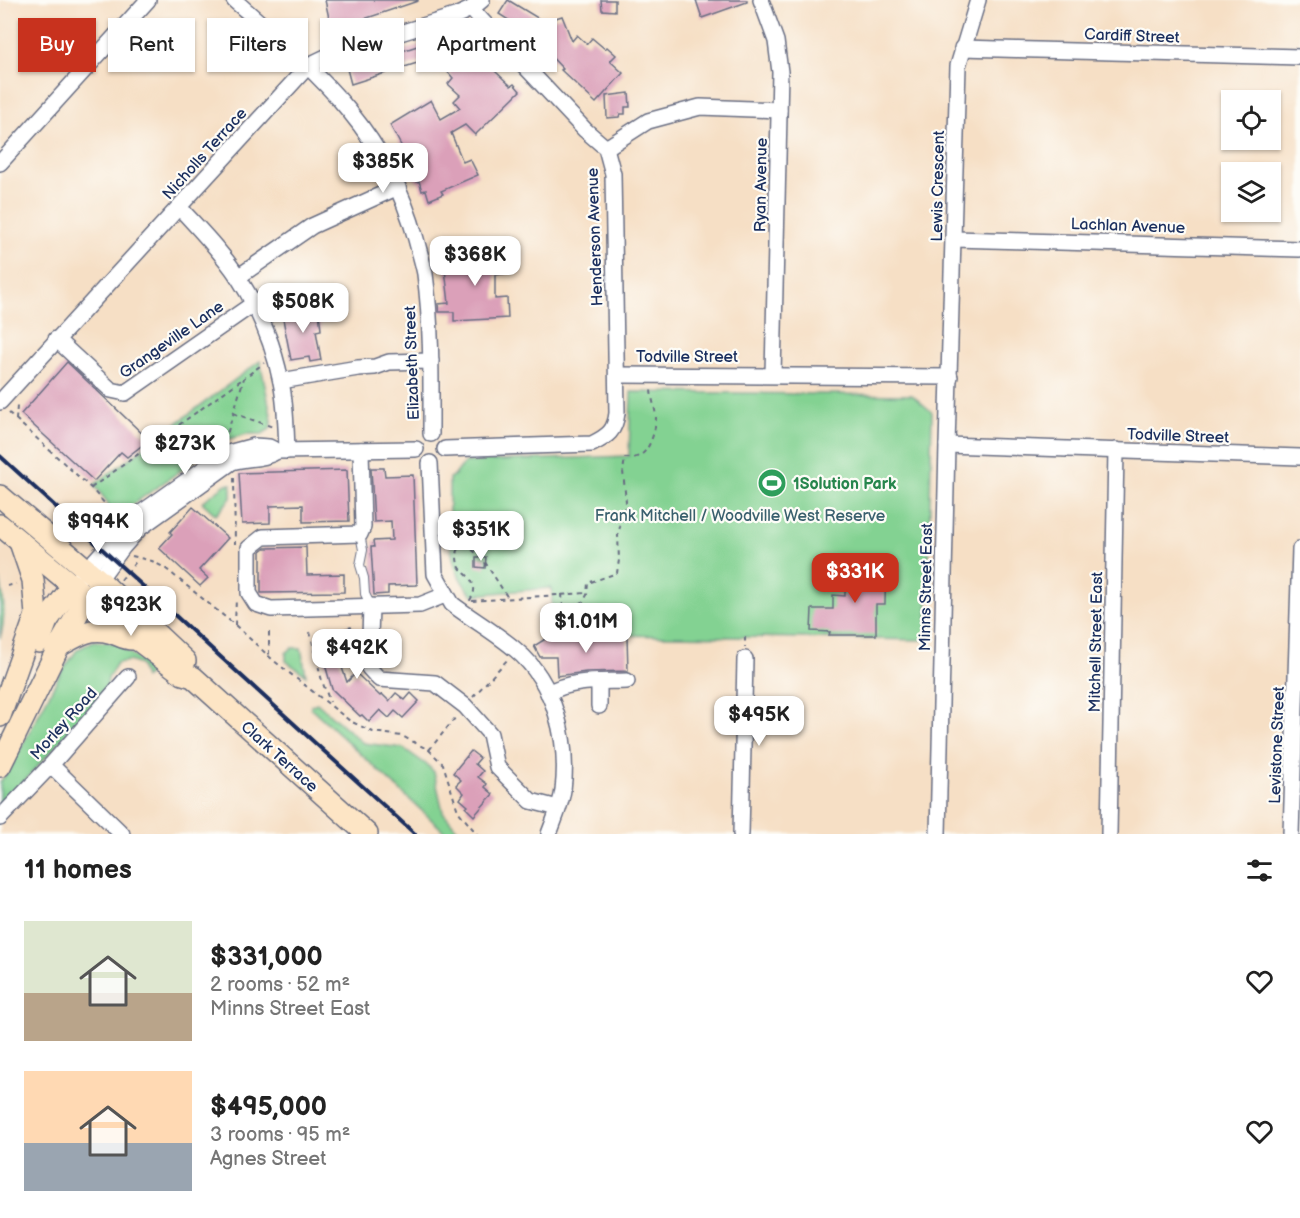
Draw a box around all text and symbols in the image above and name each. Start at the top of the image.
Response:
chip: Buy [18,18,96,72]
chip: Rent [108,18,195,72]
chip: Filters [207,18,308,72]
chip: New [320,18,404,72]
chip: Apartment [416,18,557,72]
street label: Cardiff Street [1084,25,1180,48]
map controls [1221,90,1281,222]
button: locate [1221,90,1281,150]
street label: Nicholls Terrace [159,104,252,204]
street label: Lewis Crescent [928,130,949,242]
street label: Ryan Avenue [751,137,772,232]
pin: $385K [341,143,425,194]
text: $385K [352,150,414,174]
button: layers [1221,162,1281,222]
street label: Henderson Avenue [584,167,607,307]
street label: Lachlan Avenue [1070,215,1186,238]
pin: $368K [433,236,517,287]
text: $368K [444,243,506,267]
pin: $508K [261,283,345,334]
text: $508K [272,290,334,314]
street label: Grangeville Lane [116,297,228,383]
street label: Elizabeth Street [401,305,424,421]
street label: Todville Street [636,348,738,367]
pin: $273K [143,425,227,476]
street label: Todville Street [1127,425,1229,448]
text: $273K [155,432,215,456]
sports icon: 1Solution Park [756,467,788,499]
place label: 1Solution Park [793,475,897,494]
pin: $994K [56,503,140,554]
park label: Frank Mitchell / Woodville West Reserve [595,507,886,526]
text: $994K [67,510,129,534]
pin: $351K [439,511,523,562]
text: $351K [452,518,510,542]
street label: Minns Street East [916,523,937,651]
pin: $331K [813,553,897,604]
text: $331K [826,560,884,584]
street label: Mitchell Street East [1086,571,1107,713]
pin: $923K [89,586,173,637]
text: $923K [100,593,162,617]
pin: $1.01M [537,603,635,654]
text: $1.01M [554,610,618,634]
pin: $492K [315,629,399,680]
text: $492K [326,636,388,660]
street label: Morley Road [27,684,102,764]
street label: Levistone Street [1266,686,1289,804]
pin: $495K [717,696,801,747]
text: $495K [728,703,790,727]
street label: Clark Terrace [237,718,322,797]
icon: filters [1243,854,1276,887]
text: 11 homes [24,855,132,886]
text: $331,000 [210,942,323,973]
icon: home [72,945,144,1017]
icon: heart [1243,965,1276,998]
text: 2 rooms · 52 m² [210,973,350,997]
text: Minns Street East [210,997,370,1021]
text: $495,000 [210,1092,327,1123]
icon: home [72,1095,144,1167]
icon: heart [1243,1115,1276,1148]
text: 3 rooms · 95 m² [210,1123,350,1147]
text: Agnes Street [210,1147,326,1171]

